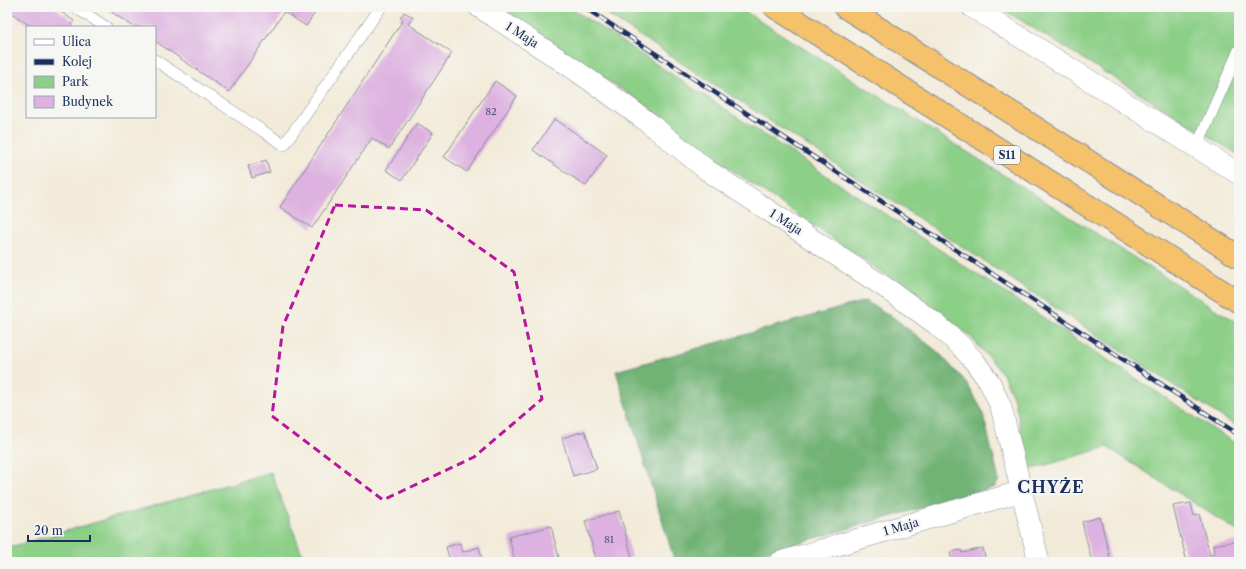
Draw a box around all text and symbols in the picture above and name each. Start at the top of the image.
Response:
street label: 1 Maja [503,18,542,51]
legend [26,26,156,118]
text: Ulica [62,34,92,49]
text: Kolej [62,54,92,69]
text: Park [62,74,89,89]
text: Budynek [62,94,114,109]
house number: 82 [485,105,497,118]
road number: S11 [994,146,1020,164]
street label: 1 Maja [767,205,806,238]
district label: CHYŻE [1017,477,1085,497]
street label: 1 Maja [881,514,921,539]
scale bar [28,517,90,543]
text: 20 m [34,523,63,538]
house number: 81 [604,533,615,546]

